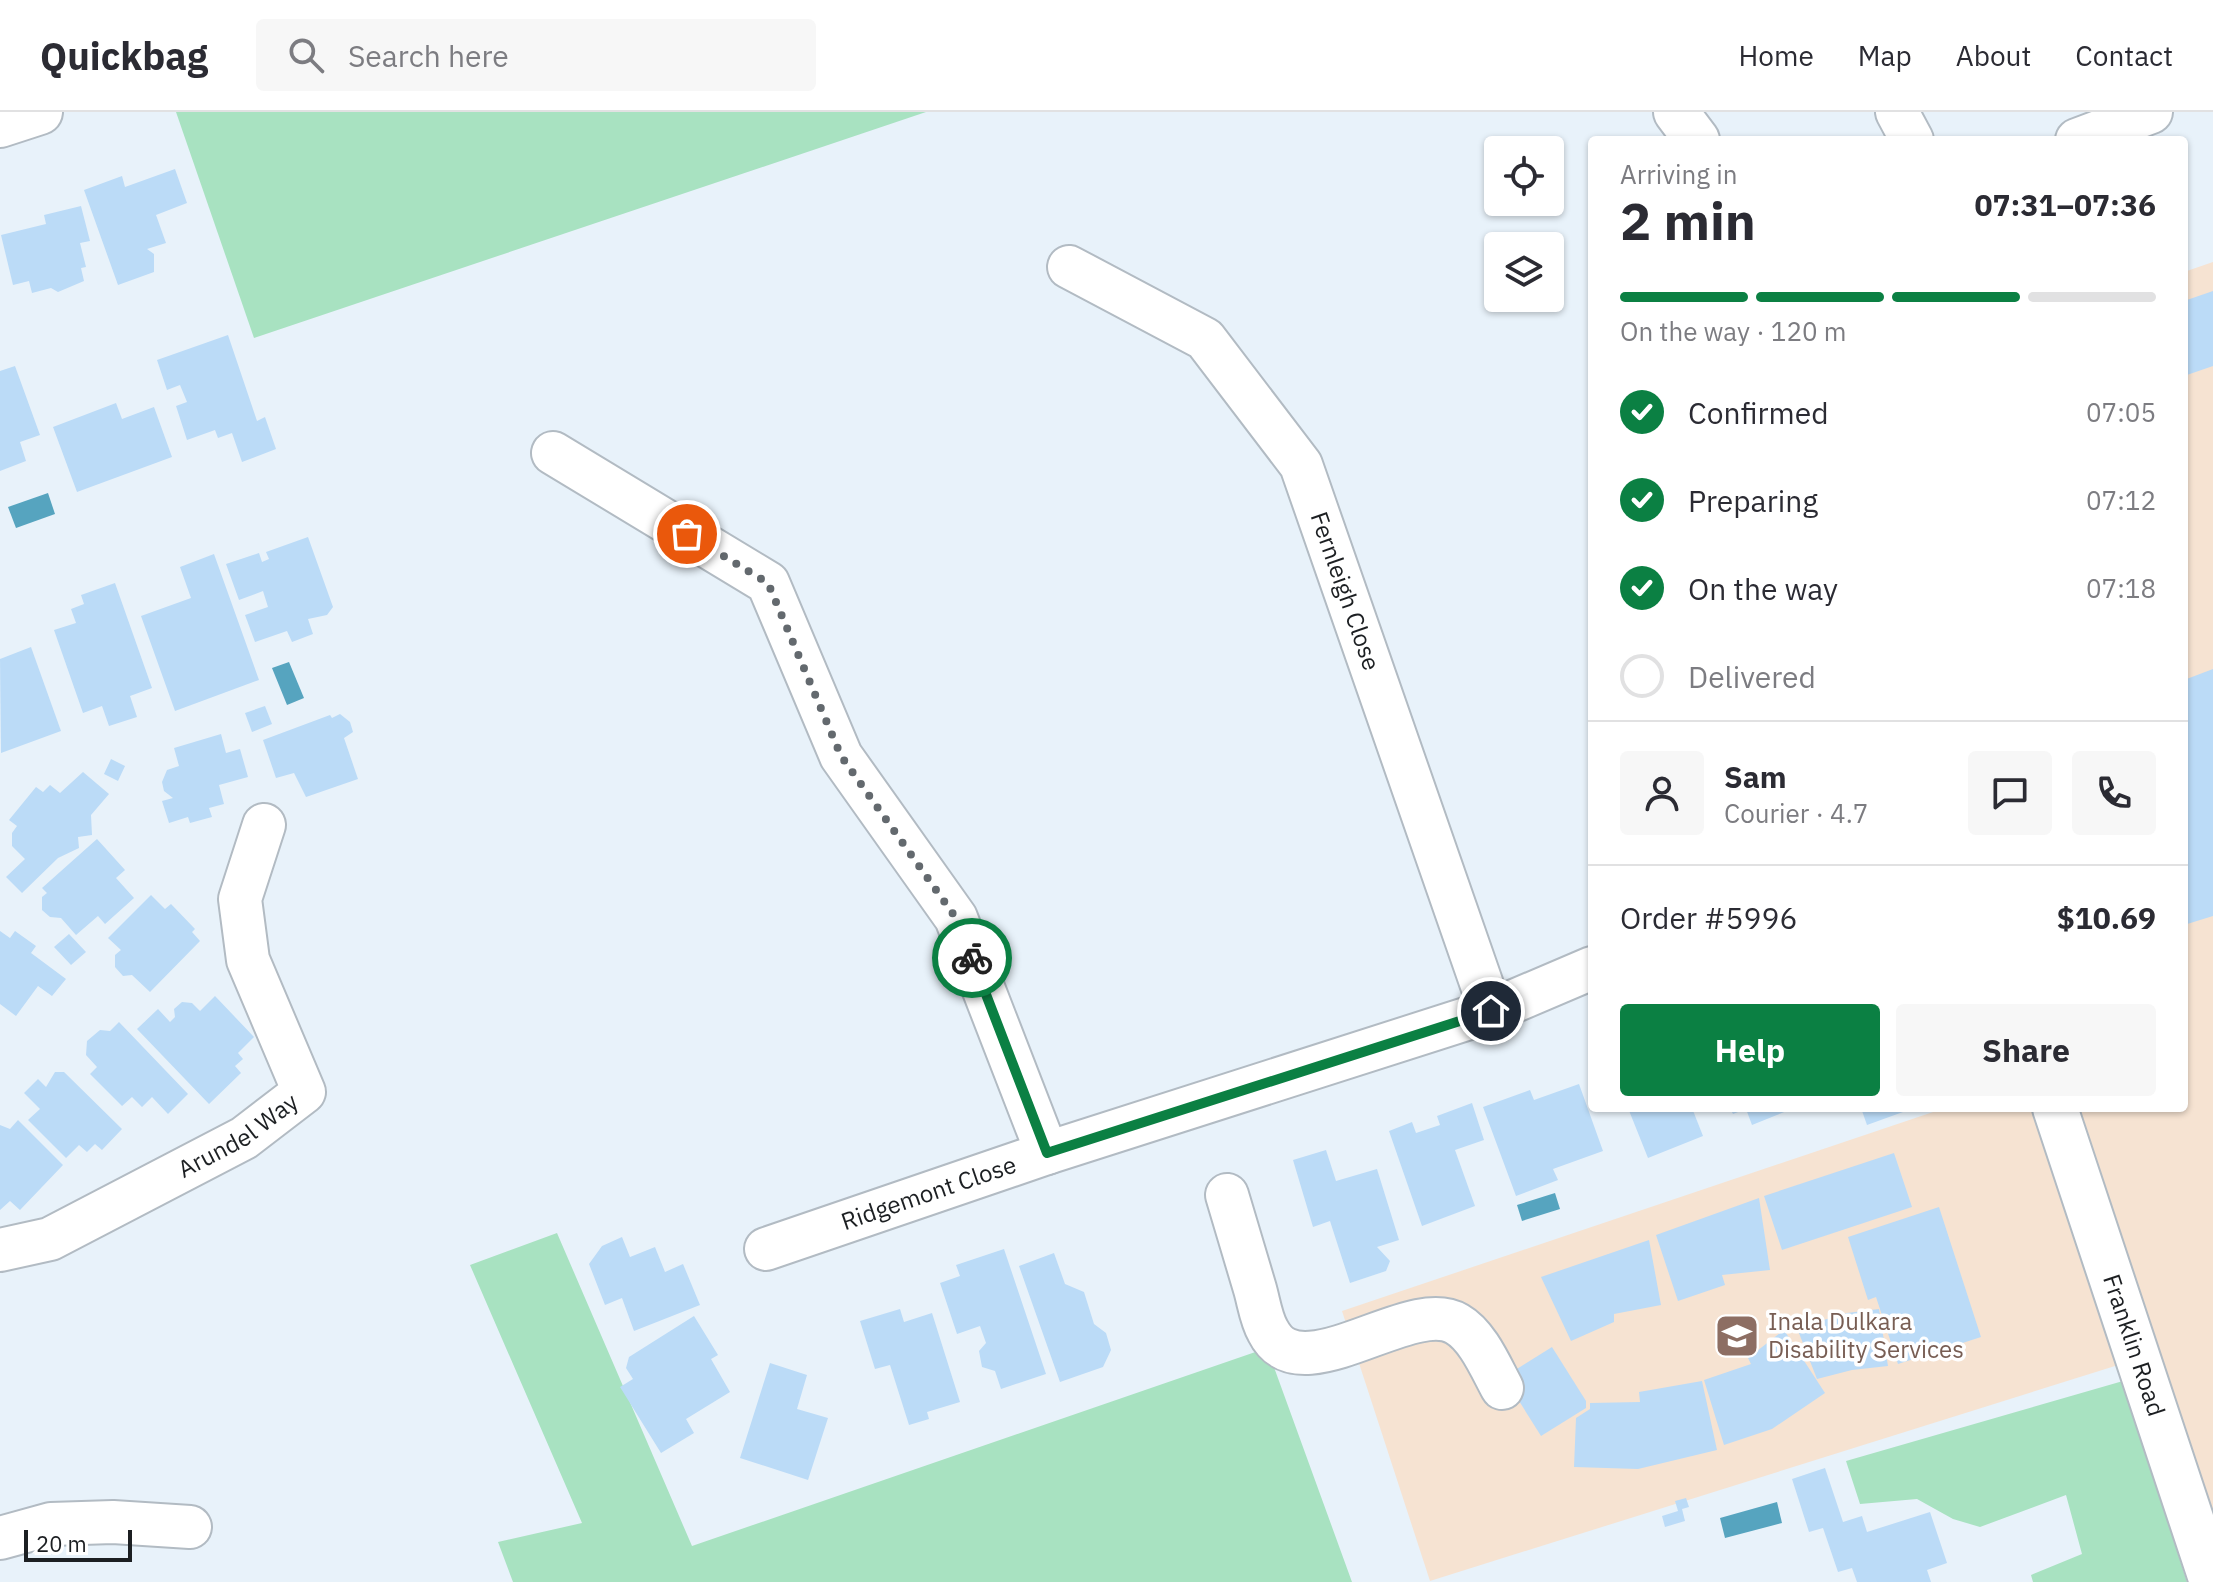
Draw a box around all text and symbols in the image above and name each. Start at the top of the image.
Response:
search box [256,19,816,91]
text: Quickbag [40,31,208,80]
icon: search [284,33,328,77]
text: Search here [348,36,509,75]
text: Home [1738,37,1814,74]
text: Map [1858,37,1912,74]
text: About [1956,37,2031,74]
text: Contact [2075,37,2173,74]
map controls [1484,136,1564,312]
button: locate [1484,136,1564,216]
text: Arriving in [1620,157,1737,191]
text: 07:31–07:36 [1975,185,2156,224]
text: 2 min [1620,187,1756,254]
button: layers [1484,232,1564,312]
text: On the way · 120 m [1620,314,1846,348]
icon: check [1620,390,1664,434]
text: Confirmed [1688,393,1829,432]
text: 07:05 [2086,395,2156,429]
icon: check [1620,478,1664,522]
text: Preparing [1688,481,1818,520]
text: 07:12 [2086,483,2156,517]
pin [653,500,721,568]
street label: Fernleigh Close [1304,507,1388,675]
icon: bag [665,512,709,556]
icon: check [1620,566,1664,610]
text: On the way [1688,569,1838,608]
text: 07:18 [2086,571,2156,605]
text: Delivered [1688,657,1816,696]
button: person [1620,751,1704,835]
button: chat [1968,751,2052,835]
button: phone [2072,751,2156,835]
text: Sam [1724,757,1787,796]
text: Courier · 4.7 [1724,796,1868,830]
text: Order #5996 [1620,898,1797,937]
text: $10.69 [2057,898,2156,937]
courier [932,918,1012,998]
icon: bike [950,936,994,980]
pin [1457,977,1525,1045]
icon: home [1469,989,1513,1033]
button: Help [1620,1004,1880,1096]
button: Share [1896,1004,2156,1096]
street label: Arundel Way [172,1085,304,1185]
street label: Ridgemont Close [837,1148,1020,1237]
street label: Franklin Road [2096,1270,2173,1420]
place label: Inala Dulkara Disability Services [1768,1305,1964,1365]
school or university icon: Inala Dulkara Disability Services [1713,1312,1761,1360]
scale bar [24,1526,132,1562]
text: 20 m [36,1529,87,1558]

